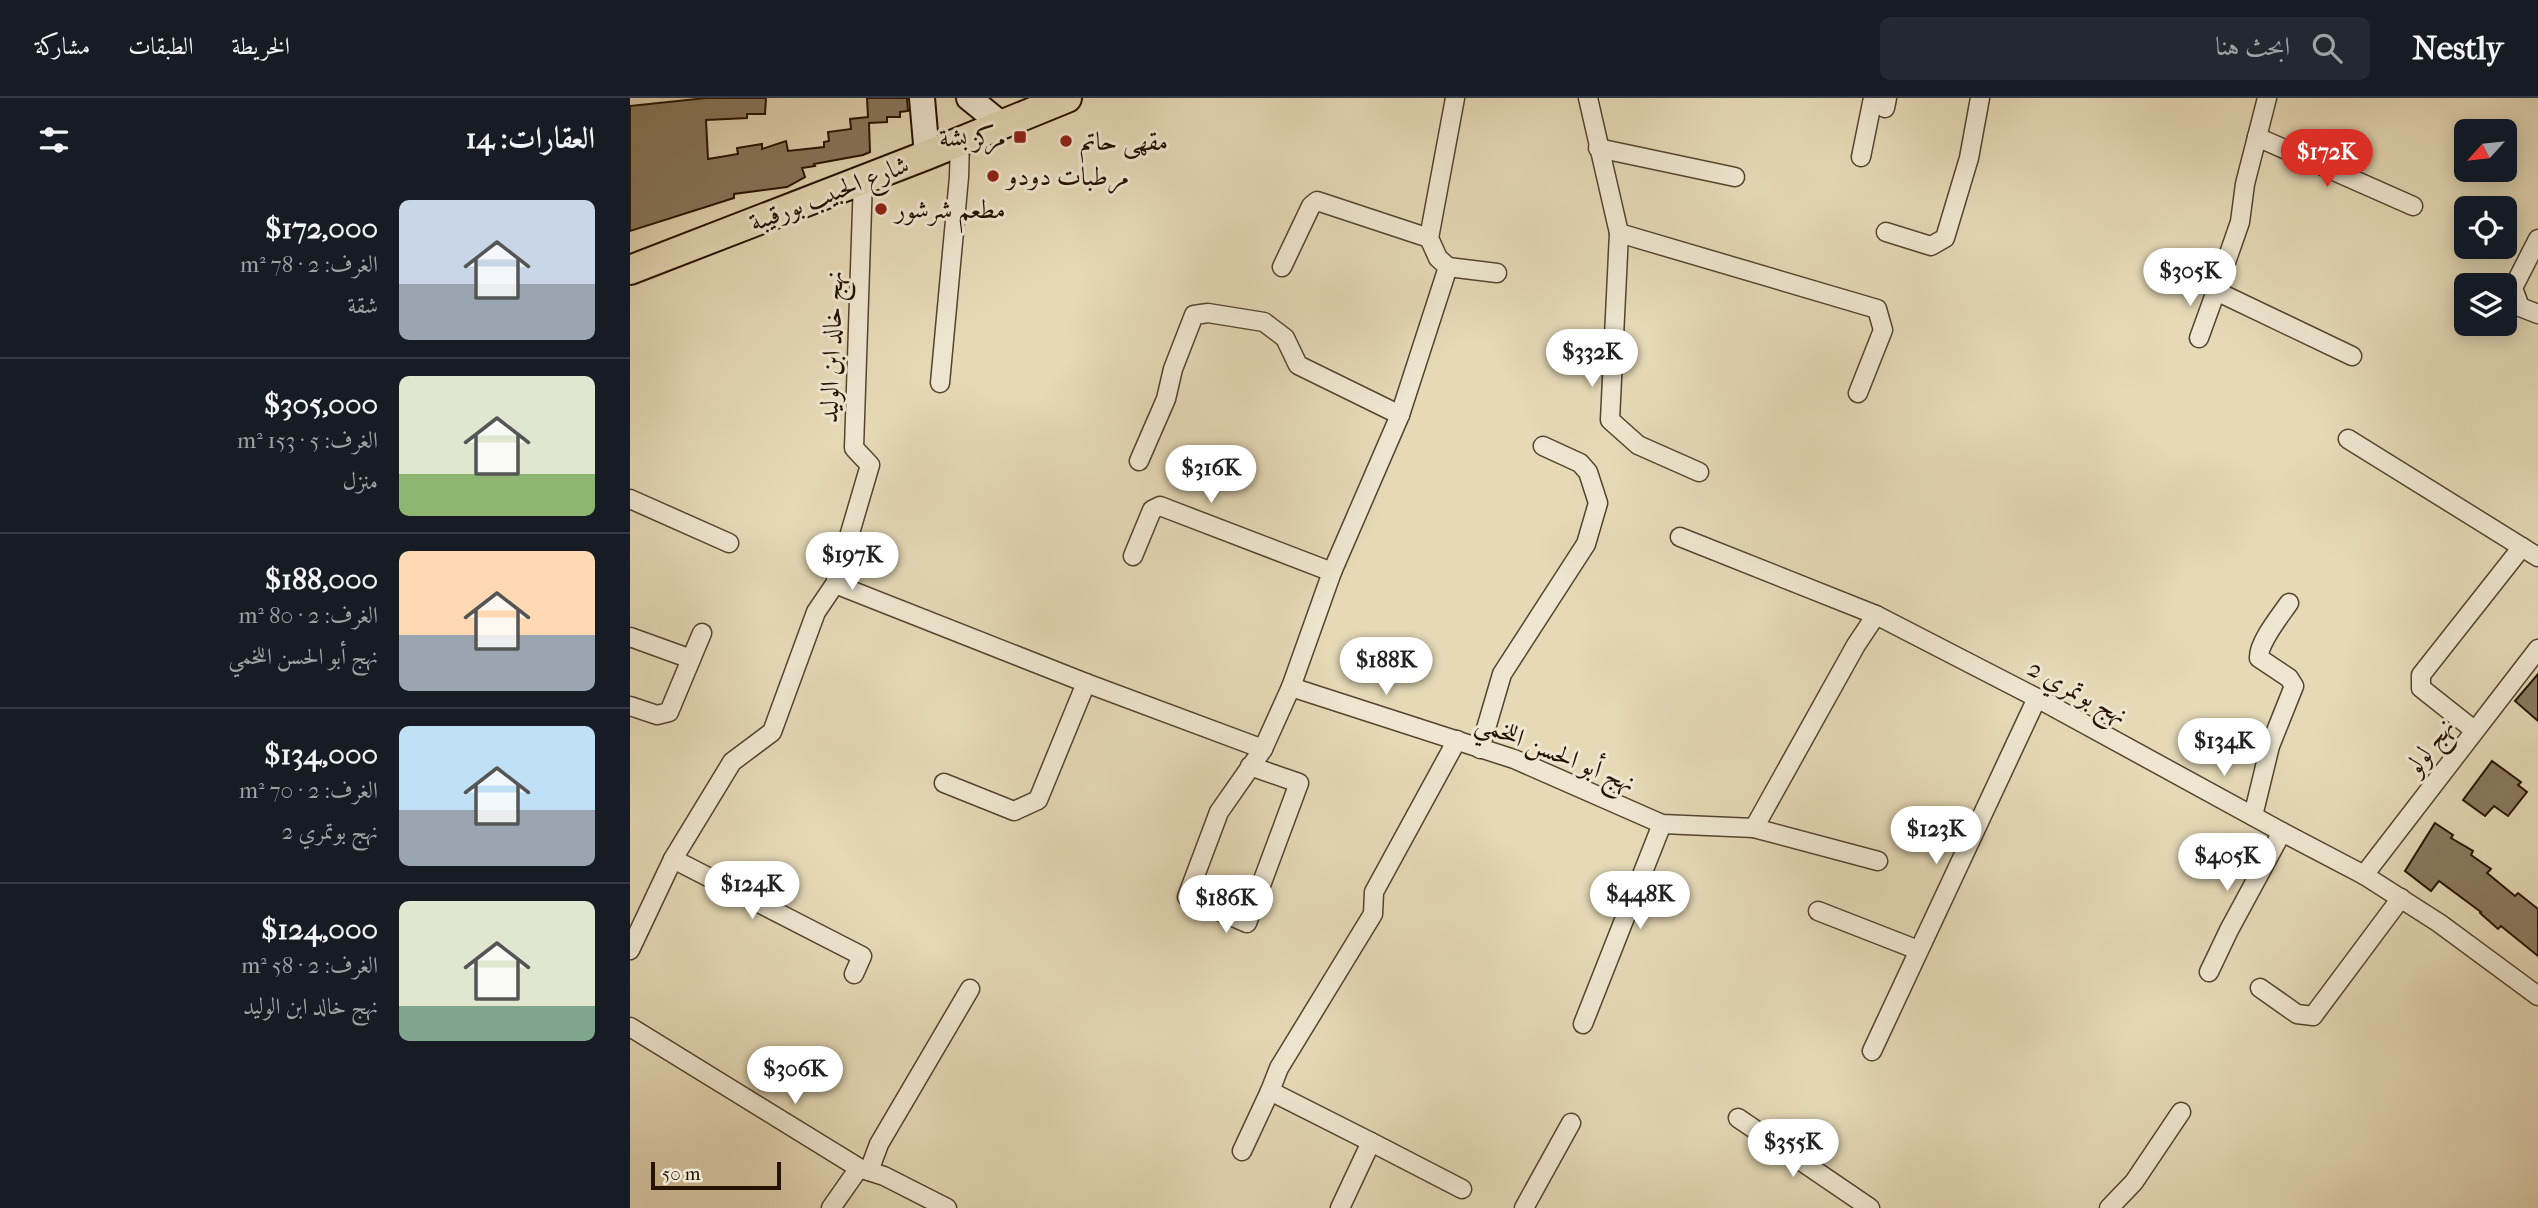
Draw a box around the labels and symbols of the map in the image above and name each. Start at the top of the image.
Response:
north arrow [2454,119,2516,182]
place label: مركز بشة [939,122,1006,155]
place label: مقهى حاتم [1080,126,1168,164]
marker: مركز بشة [1012,129,1028,145]
pin: $172K [2278,130,2376,189]
marker: مقهى حاتم [1058,133,1074,149]
street label: شارع الحبيب بورقيبة [745,149,916,244]
place label: مرطبات دودو [1004,161,1129,194]
marker: مرطبات دودو [985,168,1001,184]
place label: مطعم شرشور [892,194,1006,234]
marker: مطعم شرشور [873,201,889,217]
pin: $305K [2141,248,2239,308]
street label: نهج خالد ابن الوليد [813,270,858,424]
pin: $332K [1543,330,1641,389]
pin: $316K [1162,446,1260,505]
pin: $197K [803,532,901,592]
pin: $188K [1337,638,1435,697]
street label: نهج بوتمري 2 [2019,652,2133,738]
street label: نهج أبو الحسن اللخمي [1468,705,1641,807]
street label: نهج لولو [2396,712,2467,788]
pin: $134K [2175,718,2273,778]
pin: $123K [1887,806,1985,866]
pin: $405K [2178,834,2276,893]
pin: $124K [703,862,801,921]
pin: $448K [1591,872,1689,931]
pin: $186K [1177,876,1275,935]
pin: $306K [746,1046,844,1106]
pin: $355K [1744,1119,1842,1179]
scale bar [651,1159,780,1191]

